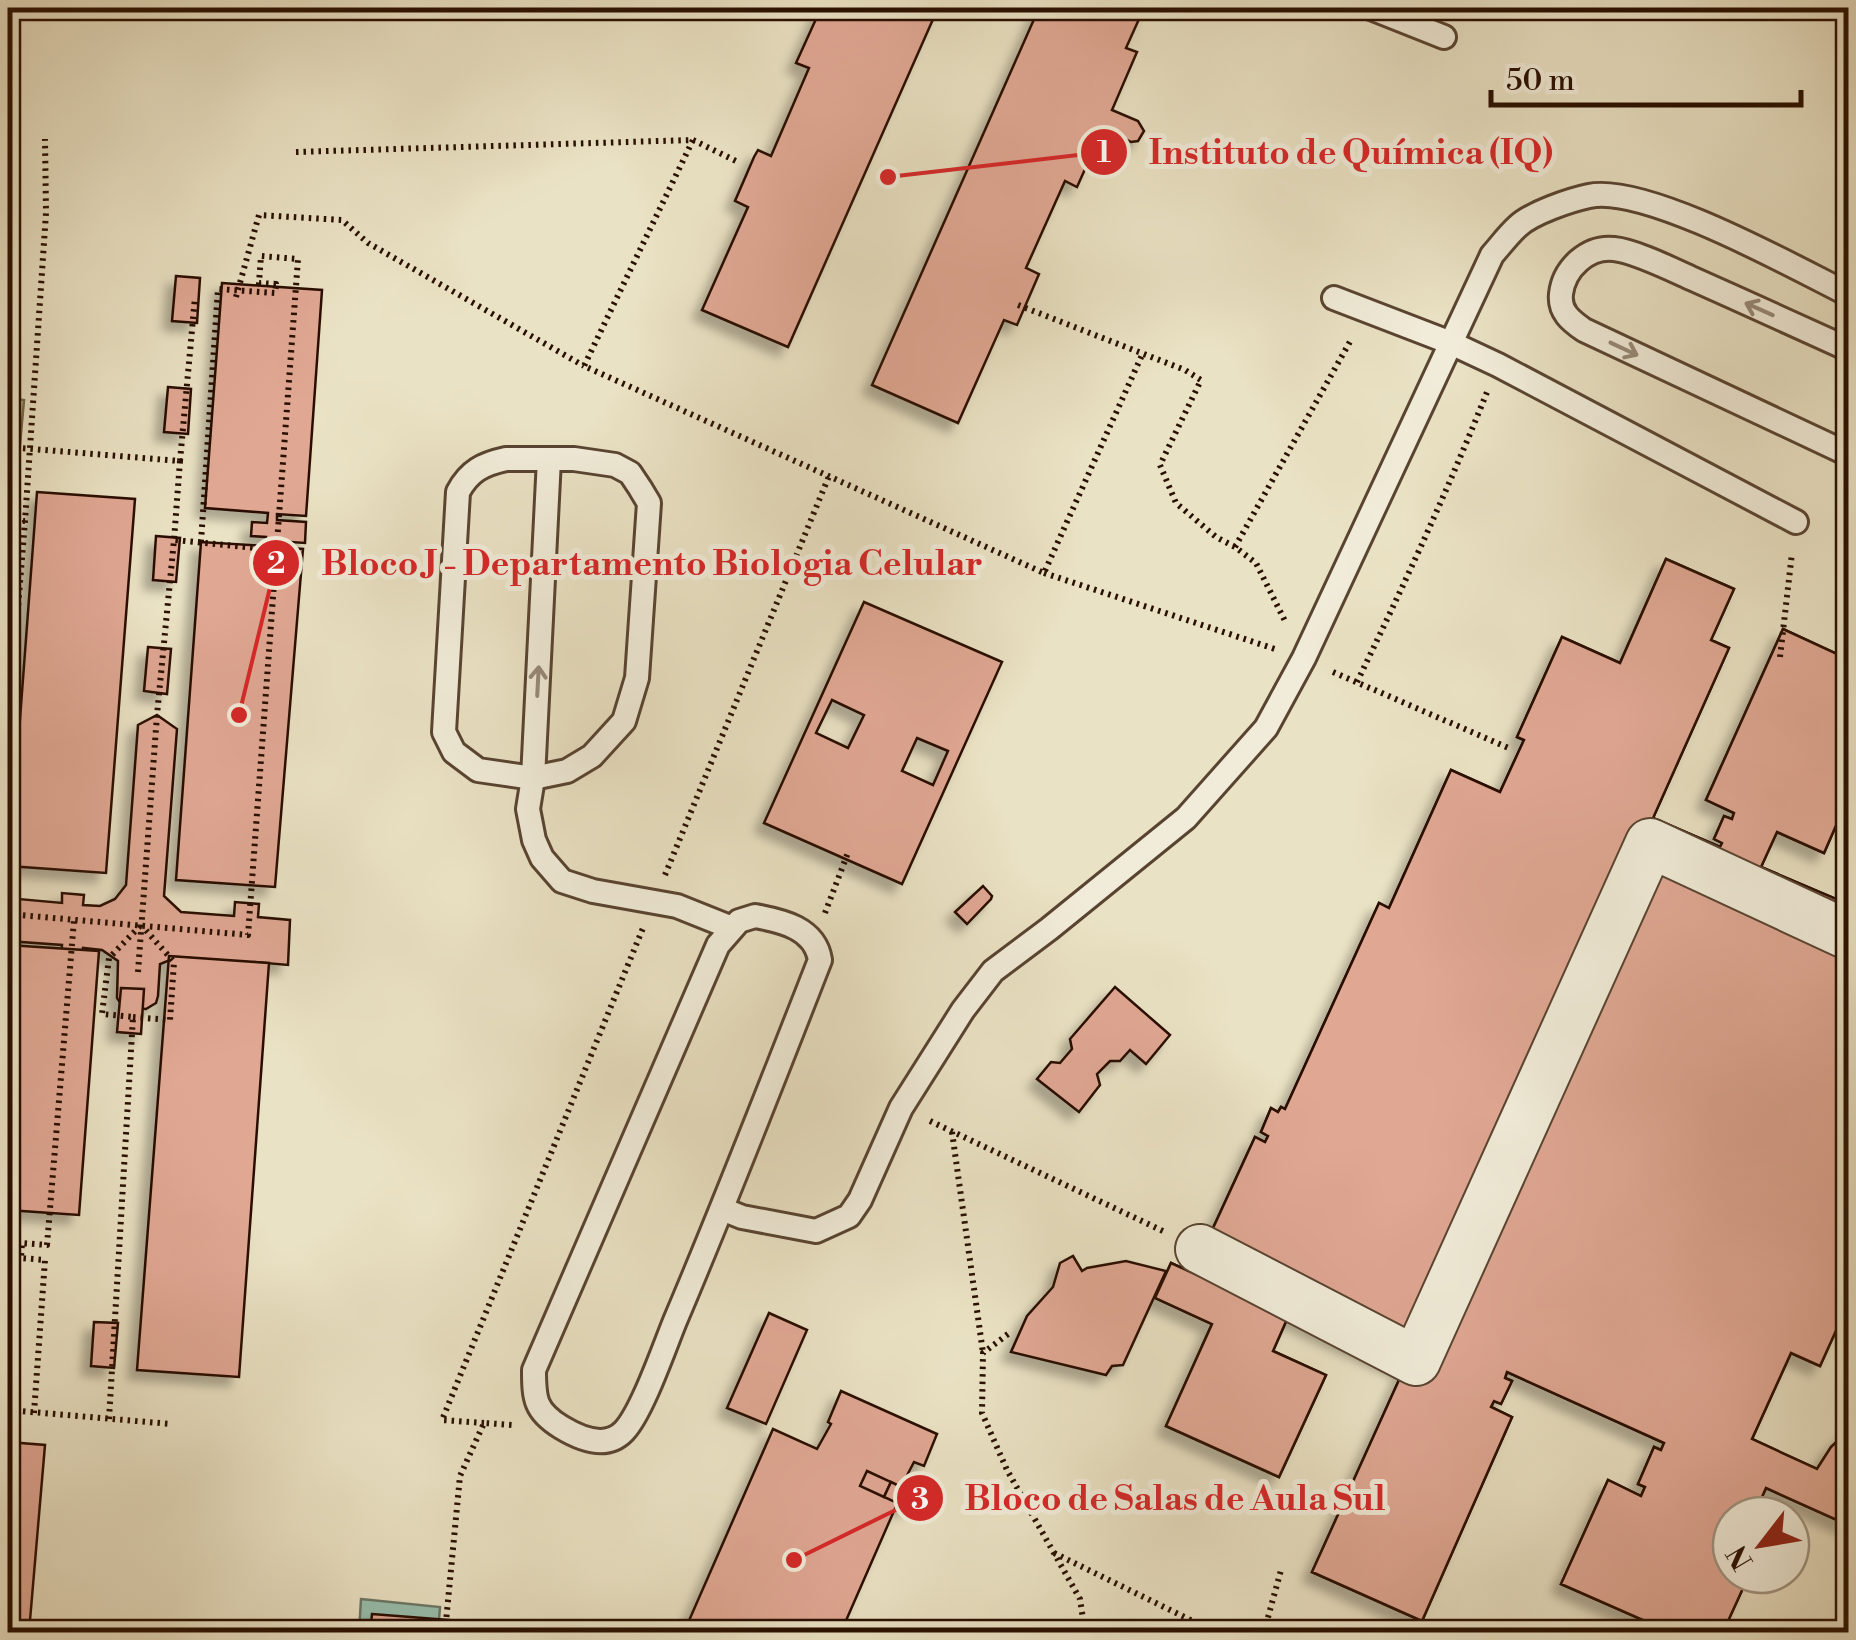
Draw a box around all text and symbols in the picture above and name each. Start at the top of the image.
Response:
scale bar [1491,45,1801,107]
text: 50 m [1506,62,1575,100]
callout: Instituto de Química (IQ) [1079,119,1573,184]
text: Instituto de Química (IQ) [1149,132,1553,175]
text: 1 [1097,134,1112,172]
one-way arrow [1744,299,1775,317]
one-way arrow [1608,340,1638,359]
callout: Bloco J - Departamento Biologia Celular [251,530,1003,595]
text: Bloco J - Departamento Biologia Celular [321,543,983,586]
text: 2 [267,545,285,583]
one-way arrow [529,665,548,698]
callout: Bloco de Salas de Aula Sul [895,1466,1406,1531]
text: Bloco de Salas de Aula Sul [964,1478,1386,1521]
text: 3 [911,1481,929,1519]
north arrow [1711,1495,1811,1595]
text: N [1720,1539,1762,1576]

